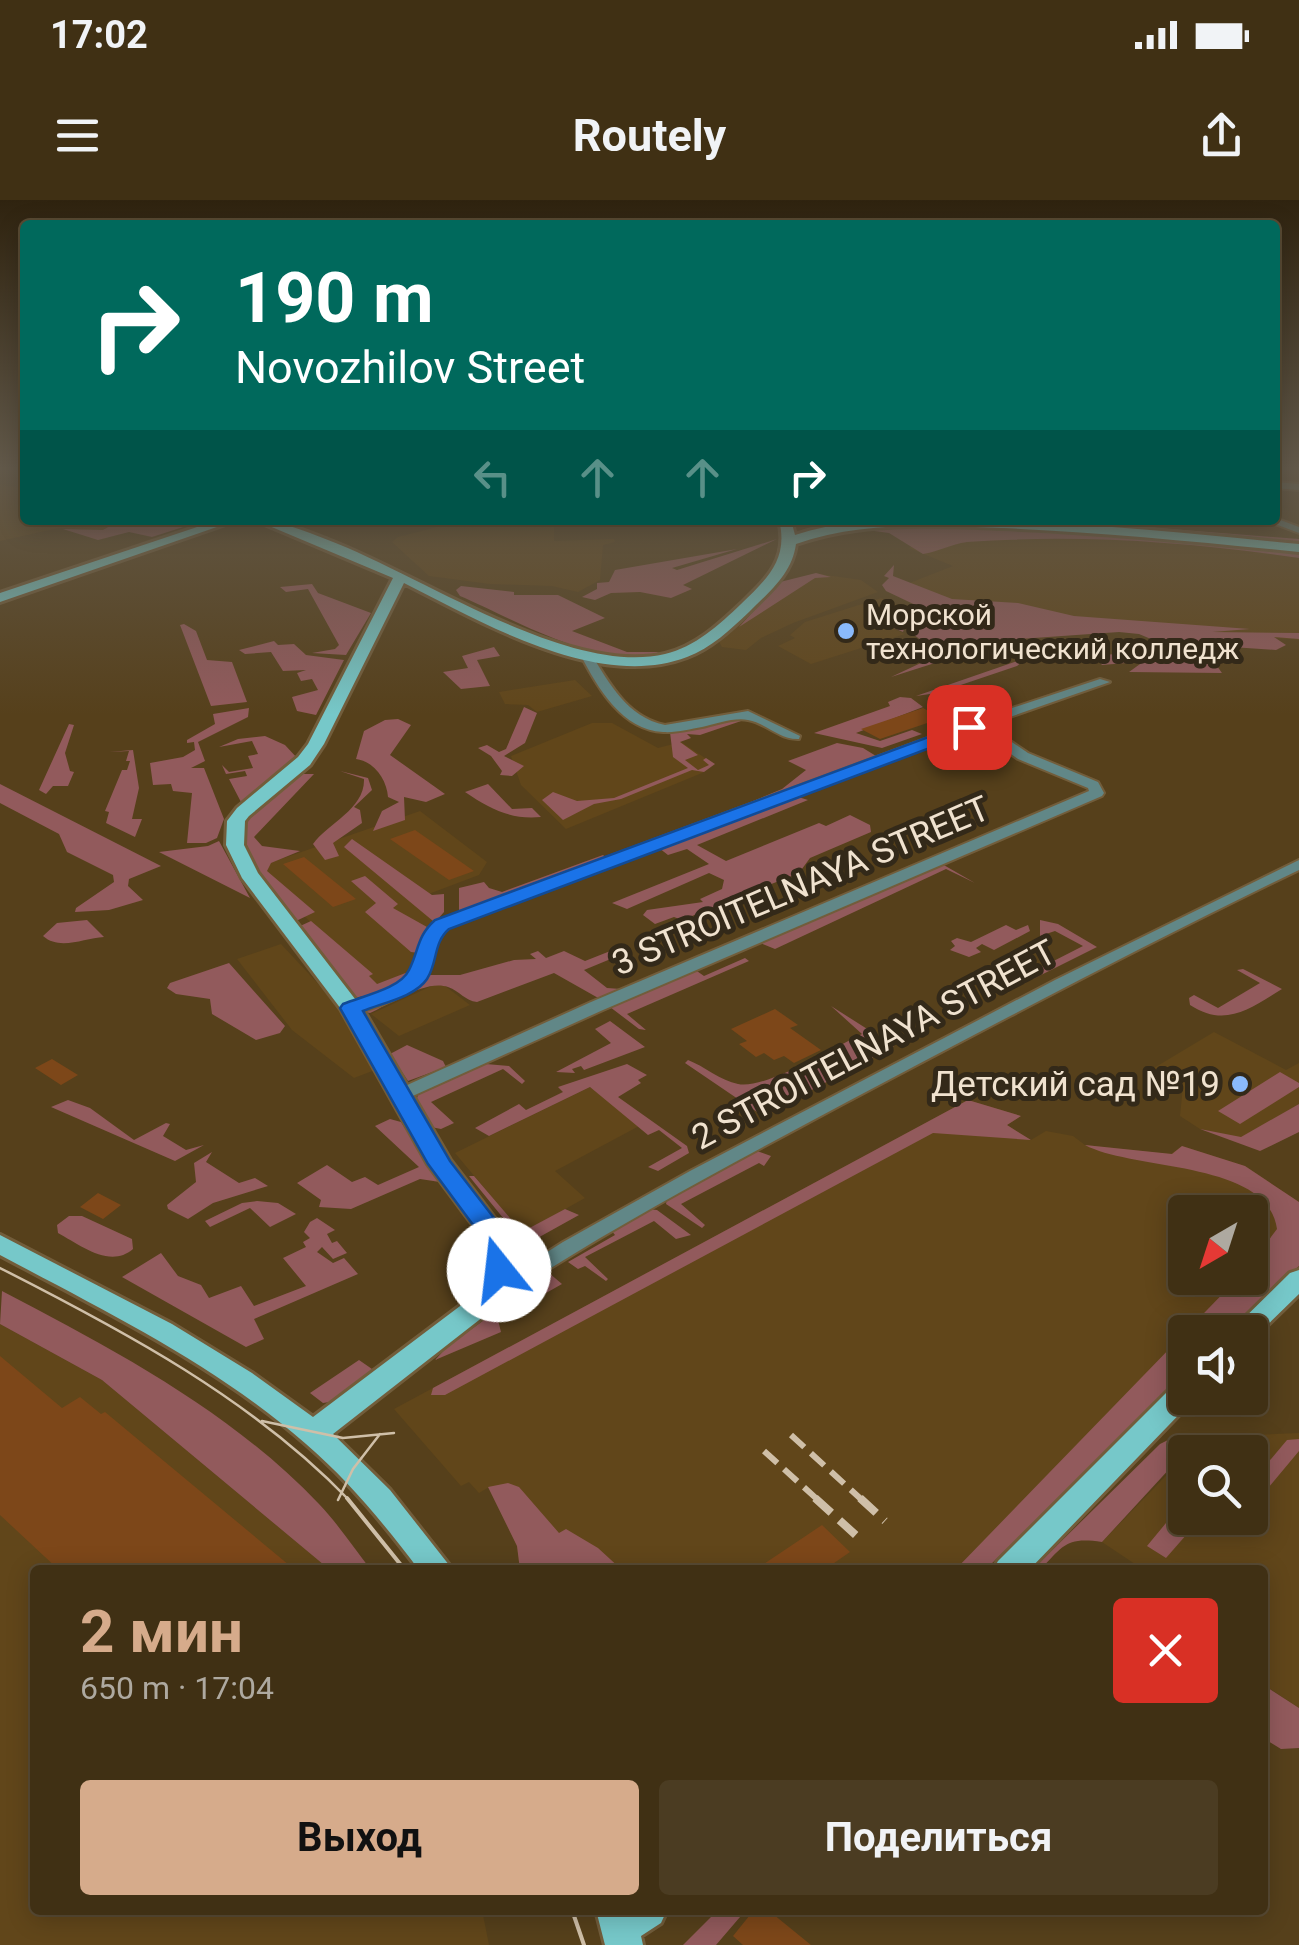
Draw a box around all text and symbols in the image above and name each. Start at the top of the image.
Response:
text: 17:02 [50,13,148,57]
icon: menu [50,108,105,163]
icon: share [1194,108,1249,163]
text: Routely [573,109,726,162]
text: 190 m [235,257,434,339]
icon: right [70,260,200,390]
text: Novozhilov Street [235,341,585,394]
icon: left [465,450,520,505]
icon: ahead [570,450,625,505]
icon: ahead [675,450,730,505]
icon: right [780,450,835,505]
place label: Морской технологический колледж [866,597,1239,666]
marker: Морской технологический колледж [835,620,857,642]
pin [927,685,1012,770]
icon: arrive [942,700,997,755]
street label: 3 STROITELNAYA STREET [606,788,996,984]
street label: 2 STROITELNAYA STREET [685,932,1063,1158]
place label: Детский сад №19 [931,1064,1220,1105]
marker: Детский сад №19 [1229,1073,1251,1095]
north arrow [1168,1195,1268,1295]
map controls [1168,1195,1268,1535]
position arrow [447,1218,551,1322]
button: sound [1168,1315,1268,1415]
button: search [1168,1435,1268,1535]
text: 2 мин [80,1596,243,1667]
button: close [1113,1598,1218,1703]
text: 650 m · 17:04 [80,1669,274,1707]
button: Выход [80,1780,639,1895]
button: Поделиться [659,1780,1218,1895]

